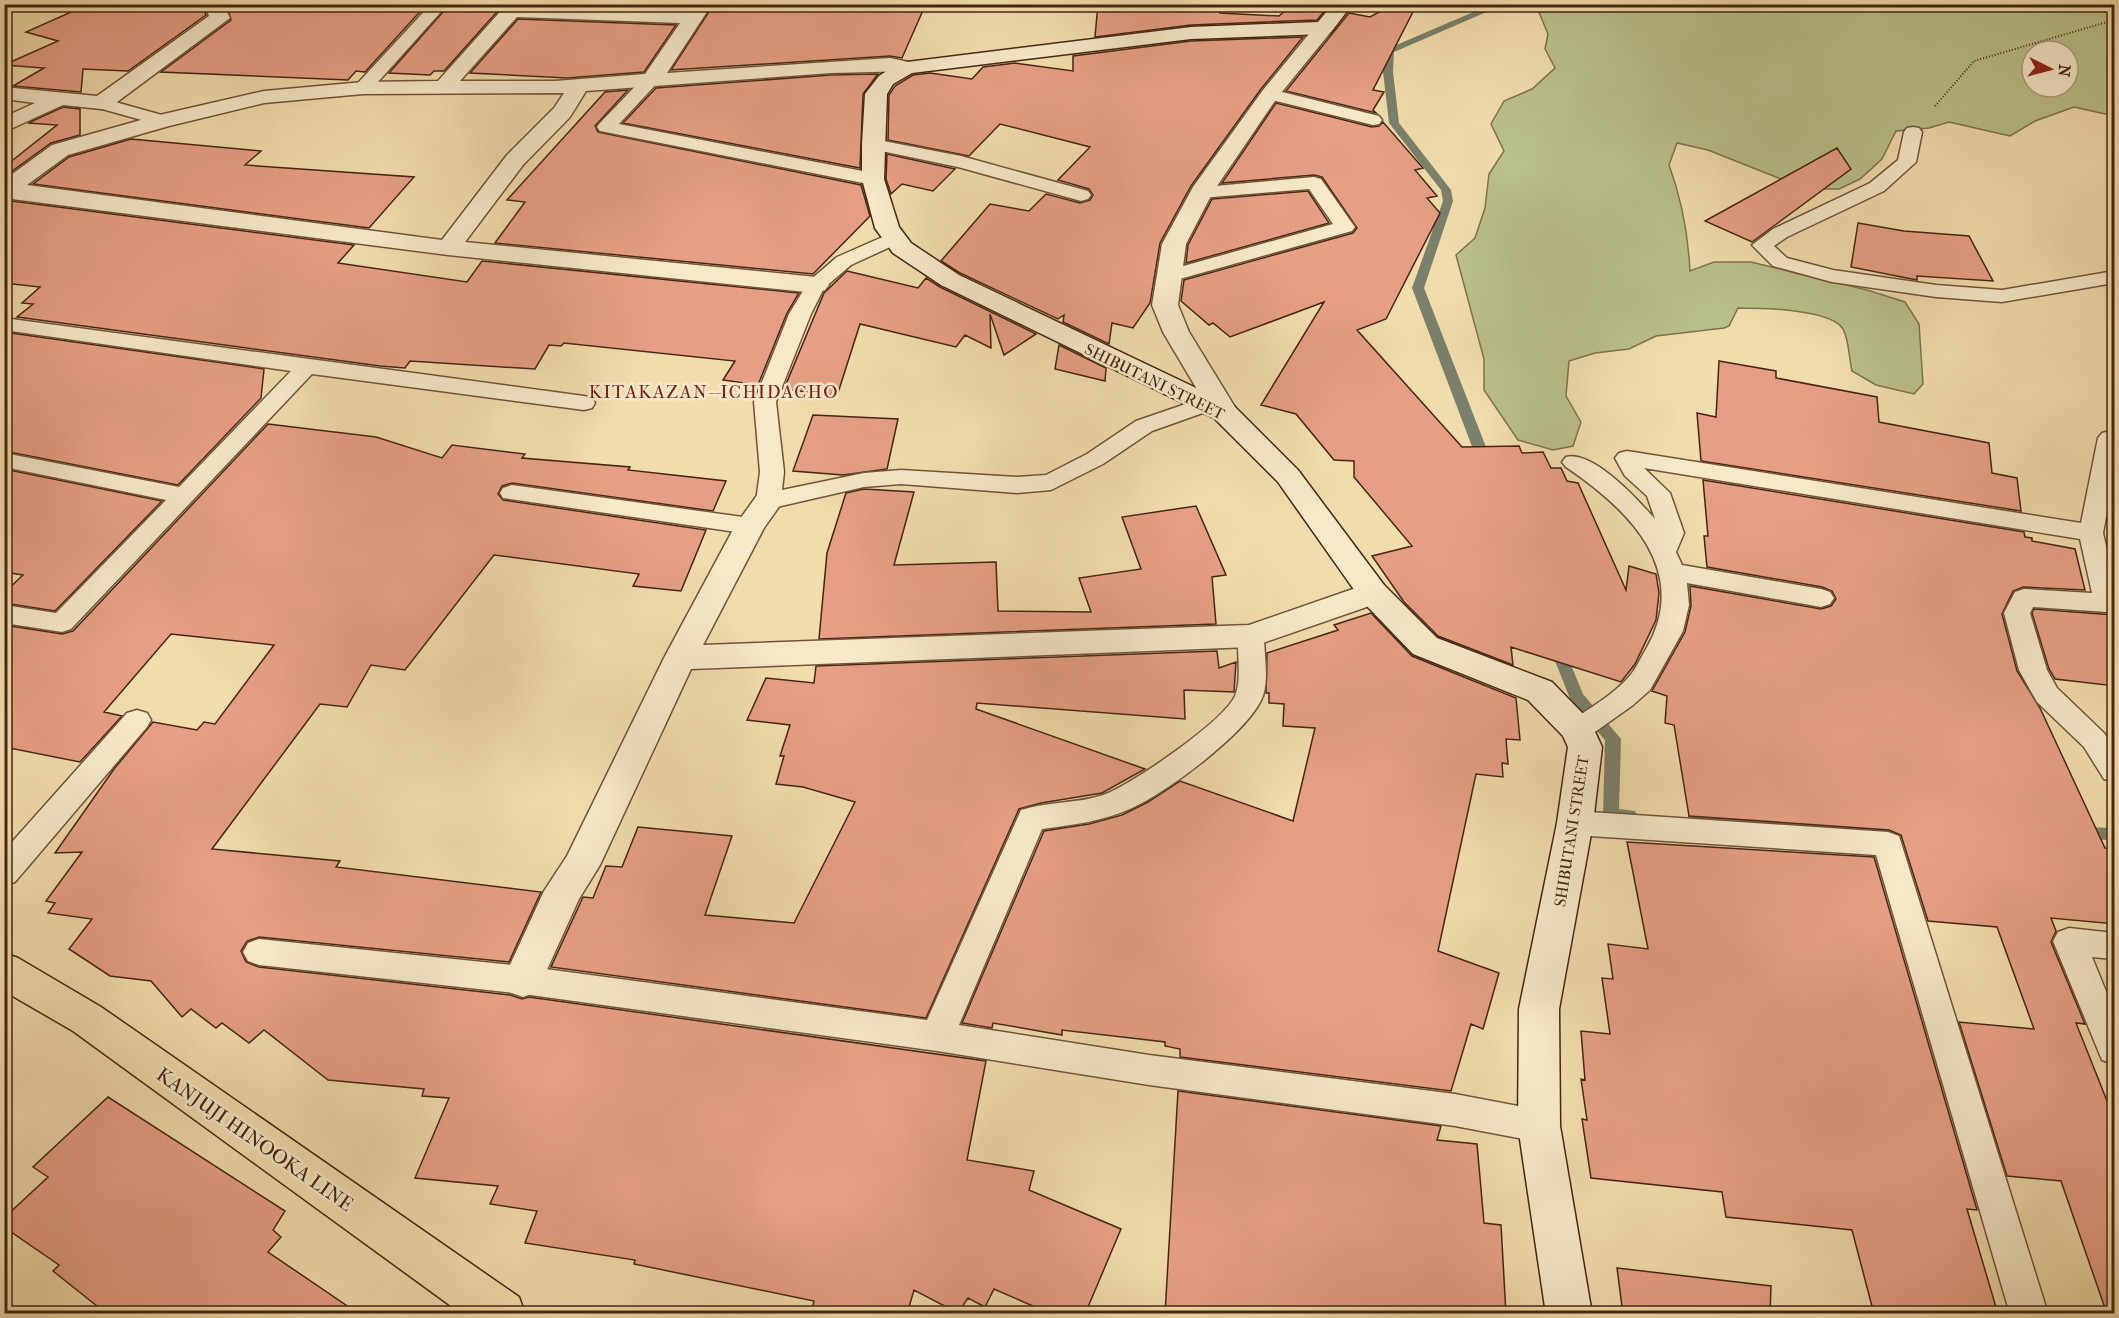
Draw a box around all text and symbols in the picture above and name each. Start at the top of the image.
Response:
north arrow [2020,39,2080,99]
text: N [2054,63,2075,78]
street label: SHIBUTANI STREET [1082,339,1228,424]
district label: KITAKAZAN--ICHIDACHO [589,382,839,403]
street label: SHIBUTANI STREET [1550,754,1593,908]
street label: KANJUJI HINOOKA LINE [152,1063,357,1216]

